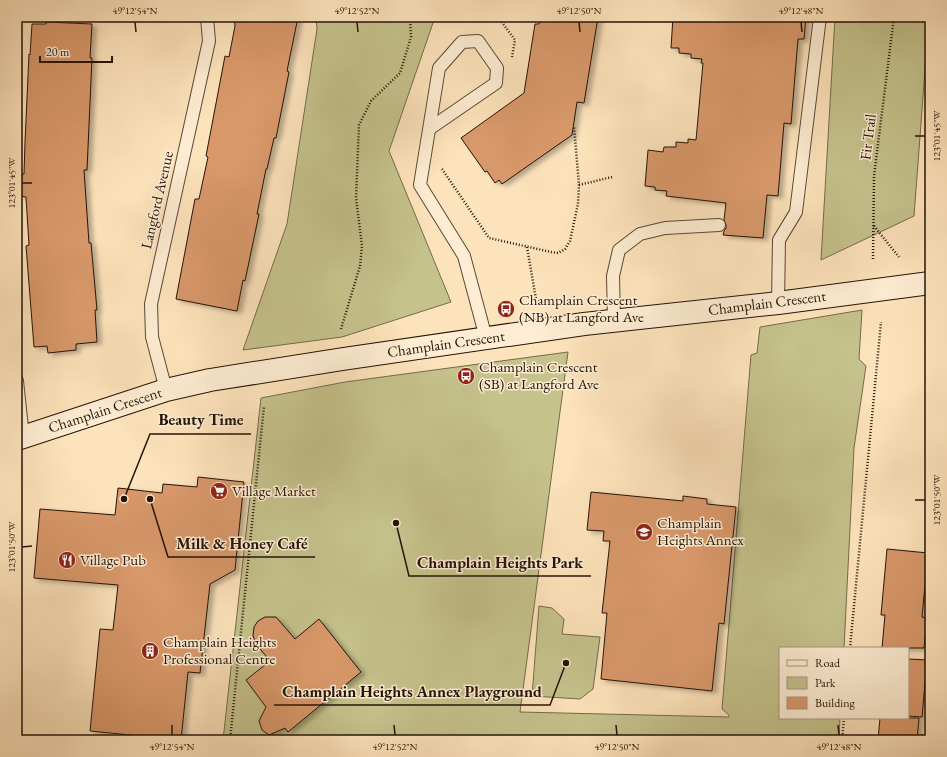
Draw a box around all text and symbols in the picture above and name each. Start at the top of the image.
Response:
text: 49°12'54"N [113,4,158,17]
text: 49°12'52"N [335,4,380,17]
text: 49°12'50"N [557,4,602,17]
text: 49°12'48"N [779,4,824,17]
scale bar [40,38,112,64]
text: 20 m [46,44,70,60]
text: 123°01'45"W [930,110,943,161]
street label: Fir Trail [855,112,880,161]
street label: Langford Avenue [136,149,177,251]
text: 123°01'45"W [5,157,18,208]
street label: Champlain Crescent [707,286,827,319]
place label: Champlain Crescent (NB) at Langford Ave [519,290,644,326]
bus stop icon: Champlain Crescent (NB) at Langford Ave [496,299,516,319]
street label: Champlain Crescent [386,326,506,361]
place label: Champlain Crescent (SB) at Langford Ave [479,357,599,393]
bus stop icon: Champlain Crescent (SB) at Langford Ave [456,366,476,386]
street label: Champlain Crescent [46,382,164,437]
callout: Beauty Time [150,406,251,434]
text: Beauty Time [158,409,244,430]
text: 123°01'50"W [930,474,943,525]
supermarket icon: Village Market [209,481,229,501]
place label: Village Market [232,481,316,500]
place label: Champlain Heights Annex [657,513,744,549]
text: 123°01'50"W [5,521,18,572]
school or university icon: Champlain Heights Annex [634,522,654,542]
callout: Milk & Honey Café [168,529,315,557]
text: Milk & Honey Café [176,533,308,554]
callout: Champlain Heights Park [409,548,591,576]
restaurant icon: Village Pub [57,550,77,570]
place label: Village Pub [80,550,146,569]
text: Champlain Heights Park [417,552,583,573]
place label: Champlain Heights Professional Centre [163,632,276,668]
building icon: Champlain Heights Professional Centre [140,641,160,661]
legend [779,647,909,719]
text: Road [815,655,841,671]
text: Park [815,675,836,691]
callout: Champlain Heights Annex Playground [274,677,550,705]
text: Champlain Heights Annex Playground [282,681,542,702]
text: Building [815,695,856,711]
text: 49°12'54"N [150,740,195,753]
text: 49°12'52"N [373,740,418,753]
text: 49°12'50"N [595,740,640,753]
text: 49°12'48"N [817,740,862,753]

